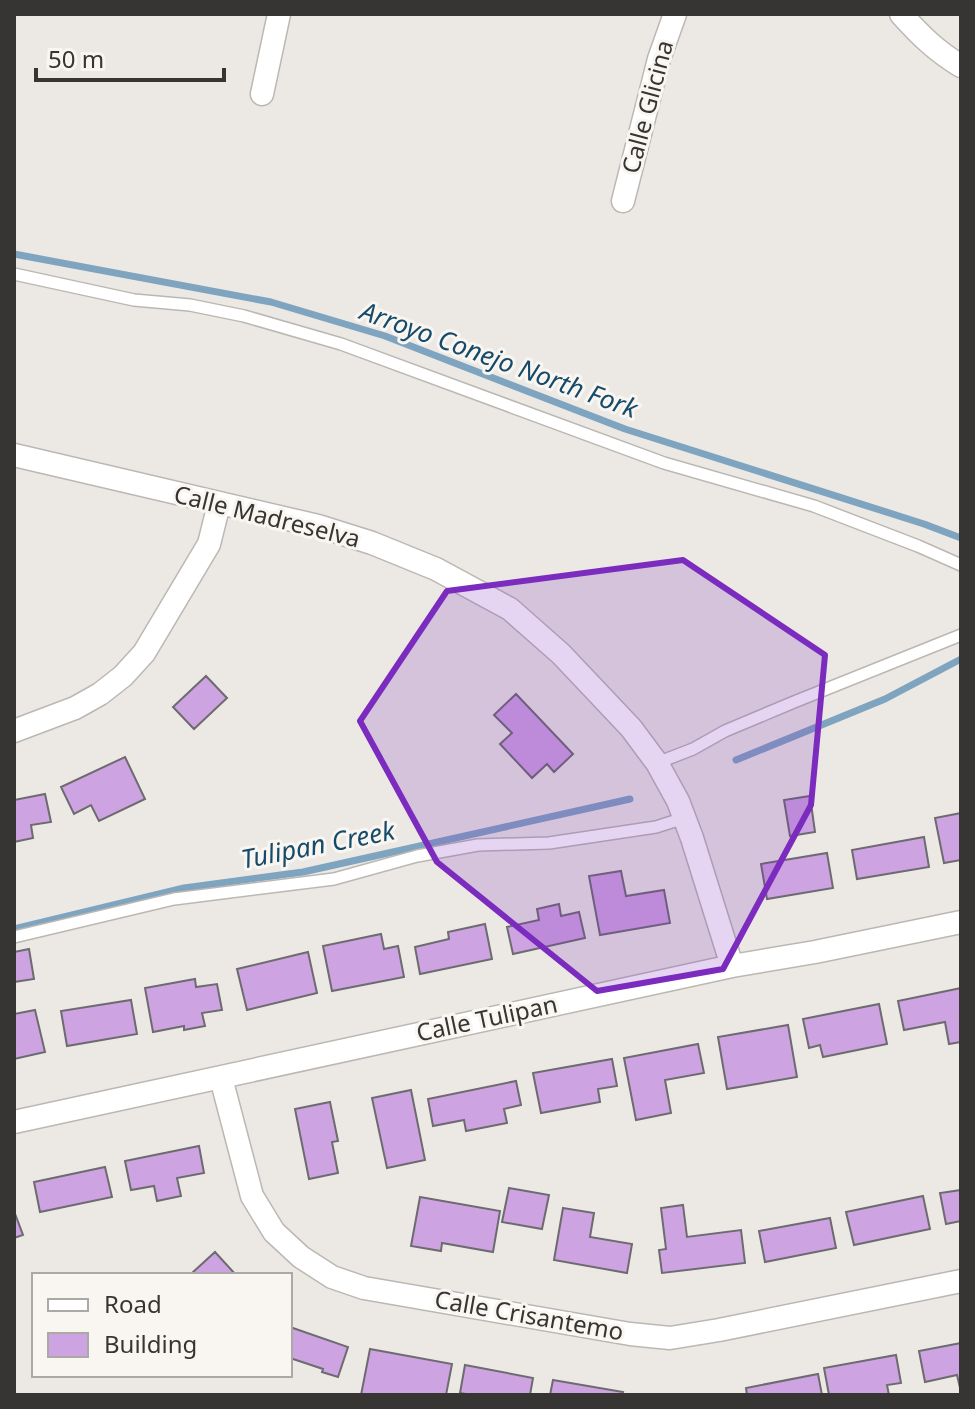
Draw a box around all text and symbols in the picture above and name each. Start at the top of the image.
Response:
scale bar [36,32,224,82]
street label: Calle Glicina [613,36,680,177]
text: 50 m [48,42,104,75]
water label: Arroyo Conejo North Fork [354,291,644,426]
street label: Calle Madreselva [171,476,364,555]
water label: Tulipan Creek [238,811,399,877]
street label: Calle Tulipan [413,987,560,1049]
legend [32,1273,292,1377]
street label: Calle Crisantemo [432,1282,626,1347]
text: Road [104,1287,162,1320]
text: Building [104,1327,197,1360]

